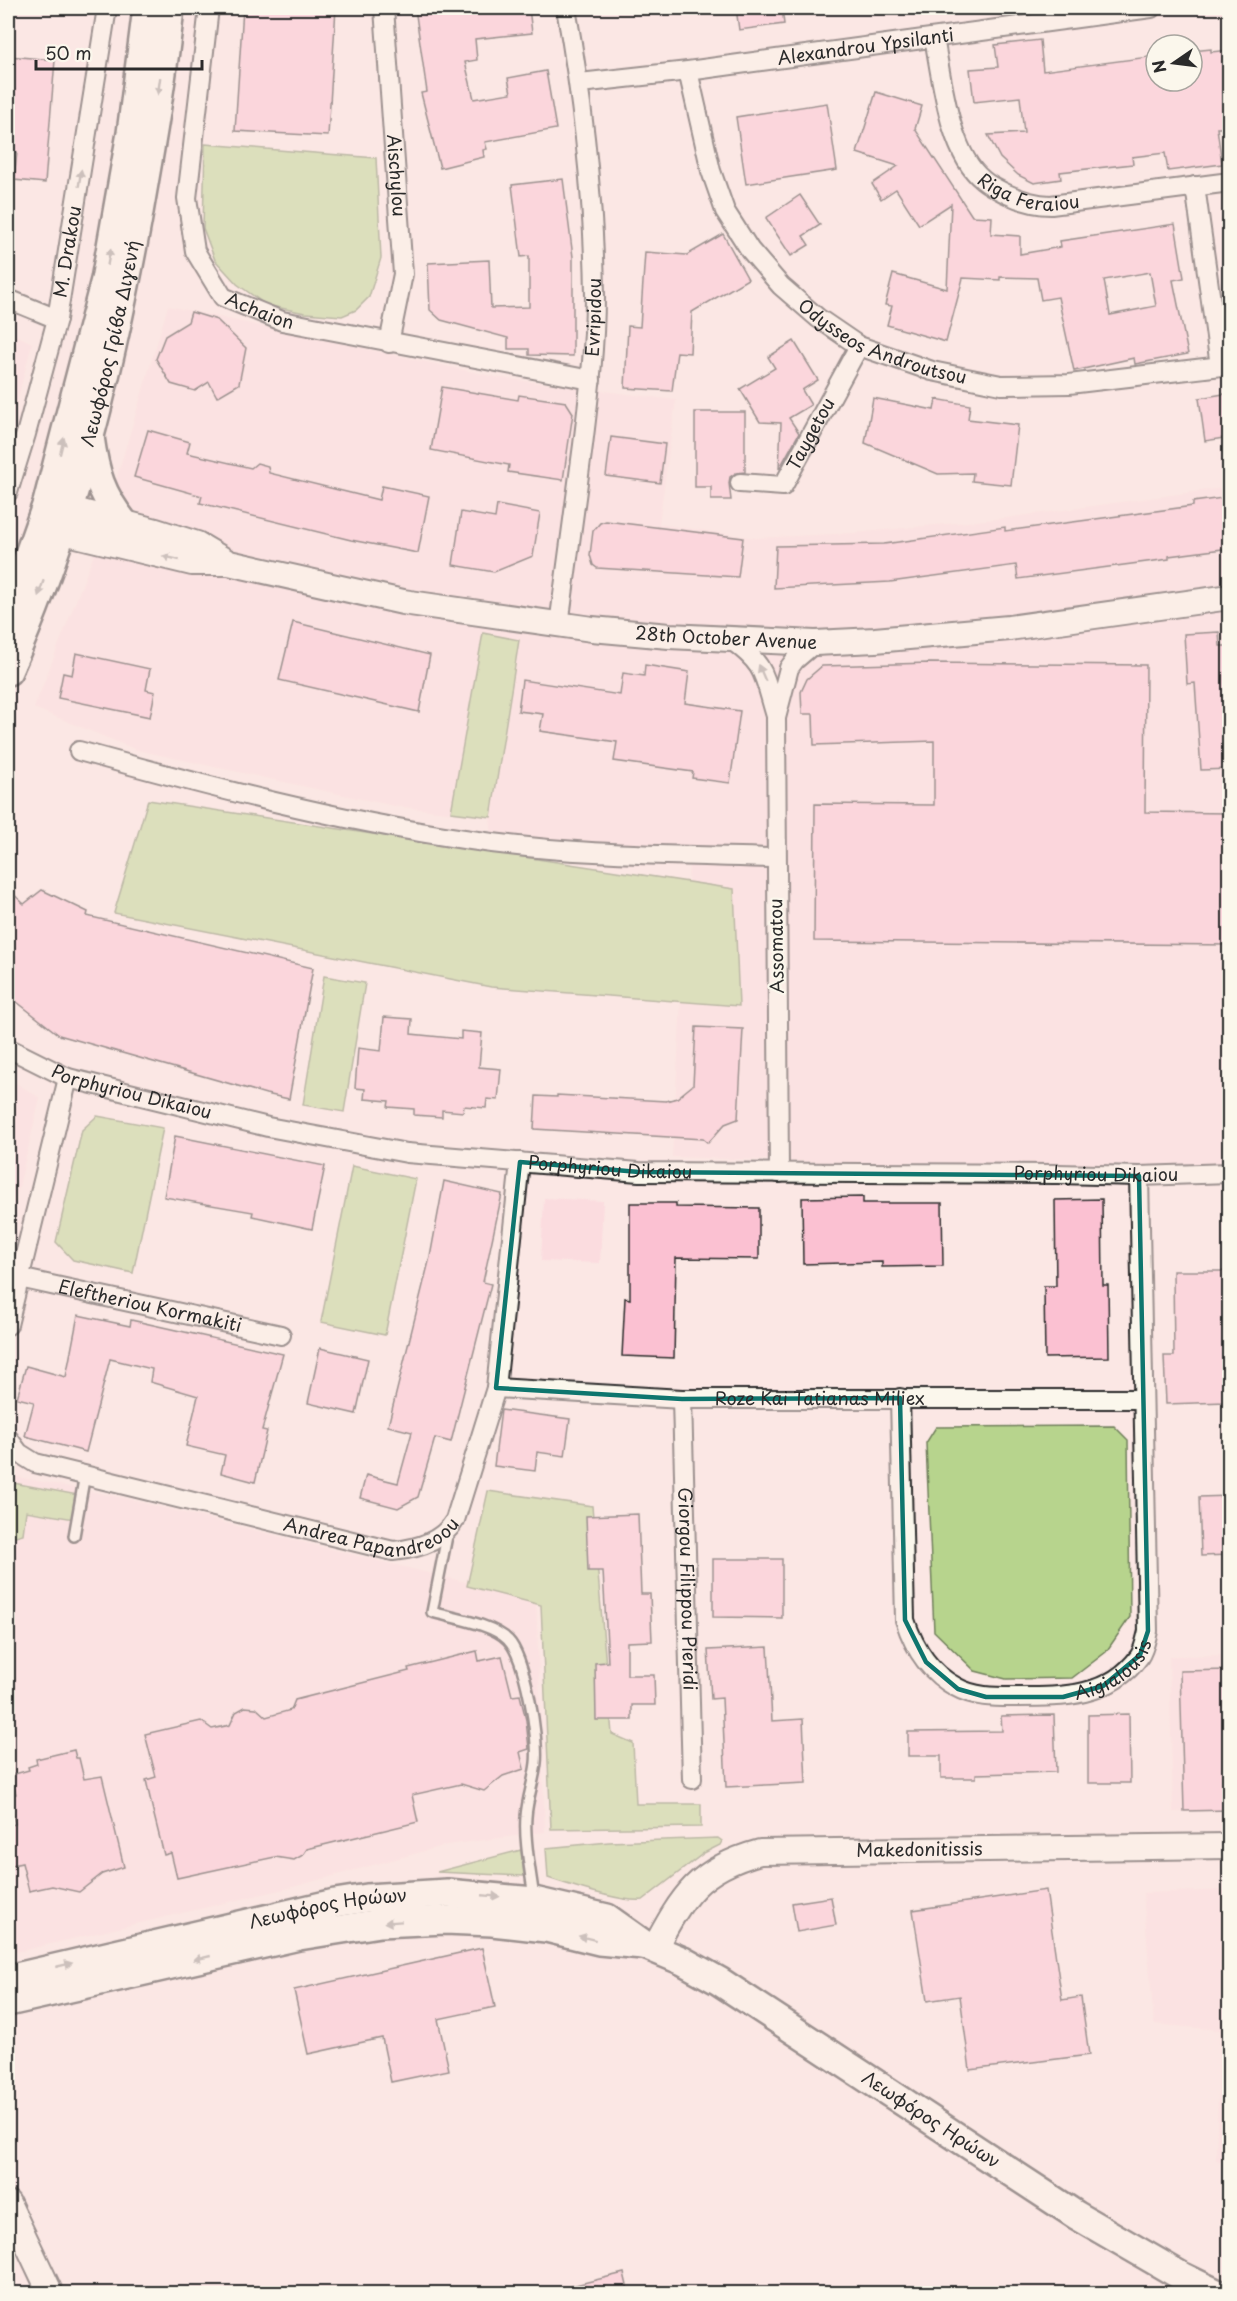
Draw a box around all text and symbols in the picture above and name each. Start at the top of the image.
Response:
street label: Alexandrou Ypsilanti [776,20,955,71]
scale bar [36,33,202,71]
north arrow [1144,33,1204,93]
text: 50 m [45,39,92,66]
text: N [1145,58,1172,76]
one-way arrow [154,77,163,96]
street label: Aischylou [381,133,414,218]
street label: Riga Feraiou [972,166,1081,217]
one-way arrow [75,169,84,188]
street label: M. Drakou [46,203,87,299]
street label: Λεωφόρος Γρίβα Διγενή [73,238,146,449]
one-way arrow [105,247,114,266]
street label: Evripidou [578,278,607,357]
street label: Achaion [222,284,296,335]
street label: Odysseos Androutsou [793,292,969,390]
street label: Taygetou [779,392,841,475]
one-way arrow [58,437,67,455]
one-way arrow [162,553,180,563]
one-way arrow [36,579,46,597]
street label: 28th October Avenue [634,618,818,655]
one-way arrow [757,663,767,681]
street label: Assomatou [761,898,790,994]
street label: Porphyriou Dikaiou [47,1057,215,1125]
street label: Porphyriou Dikaiou [527,1148,692,1184]
street label: Porphyriou Dikaiou [1013,1159,1179,1188]
street label: Eleftheriou Kormakiti [56,1272,244,1338]
street label: Roze Kai Tatianas Miliex [715,1384,925,1411]
street label: Giorgou Filippou Pieridi [672,1487,705,1691]
street label: Andrea Papandreoou [274,1501,460,1533]
text: Andrea Papandreoou [281,1510,465,1563]
street label: Aigialousis [1072,1636,1157,1706]
street label: Makedonitissis [856,1834,983,1863]
street label: Λεωφόρος Ηρώων [246,1881,408,1935]
one-way arrow [481,1891,500,1901]
one-way arrow [384,1917,403,1927]
one-way arrow [577,1933,596,1943]
one-way arrow [193,1954,211,1964]
one-way arrow [55,1960,74,1969]
street label: Λεωφόρος Ηρώων [857,2063,1006,2174]

